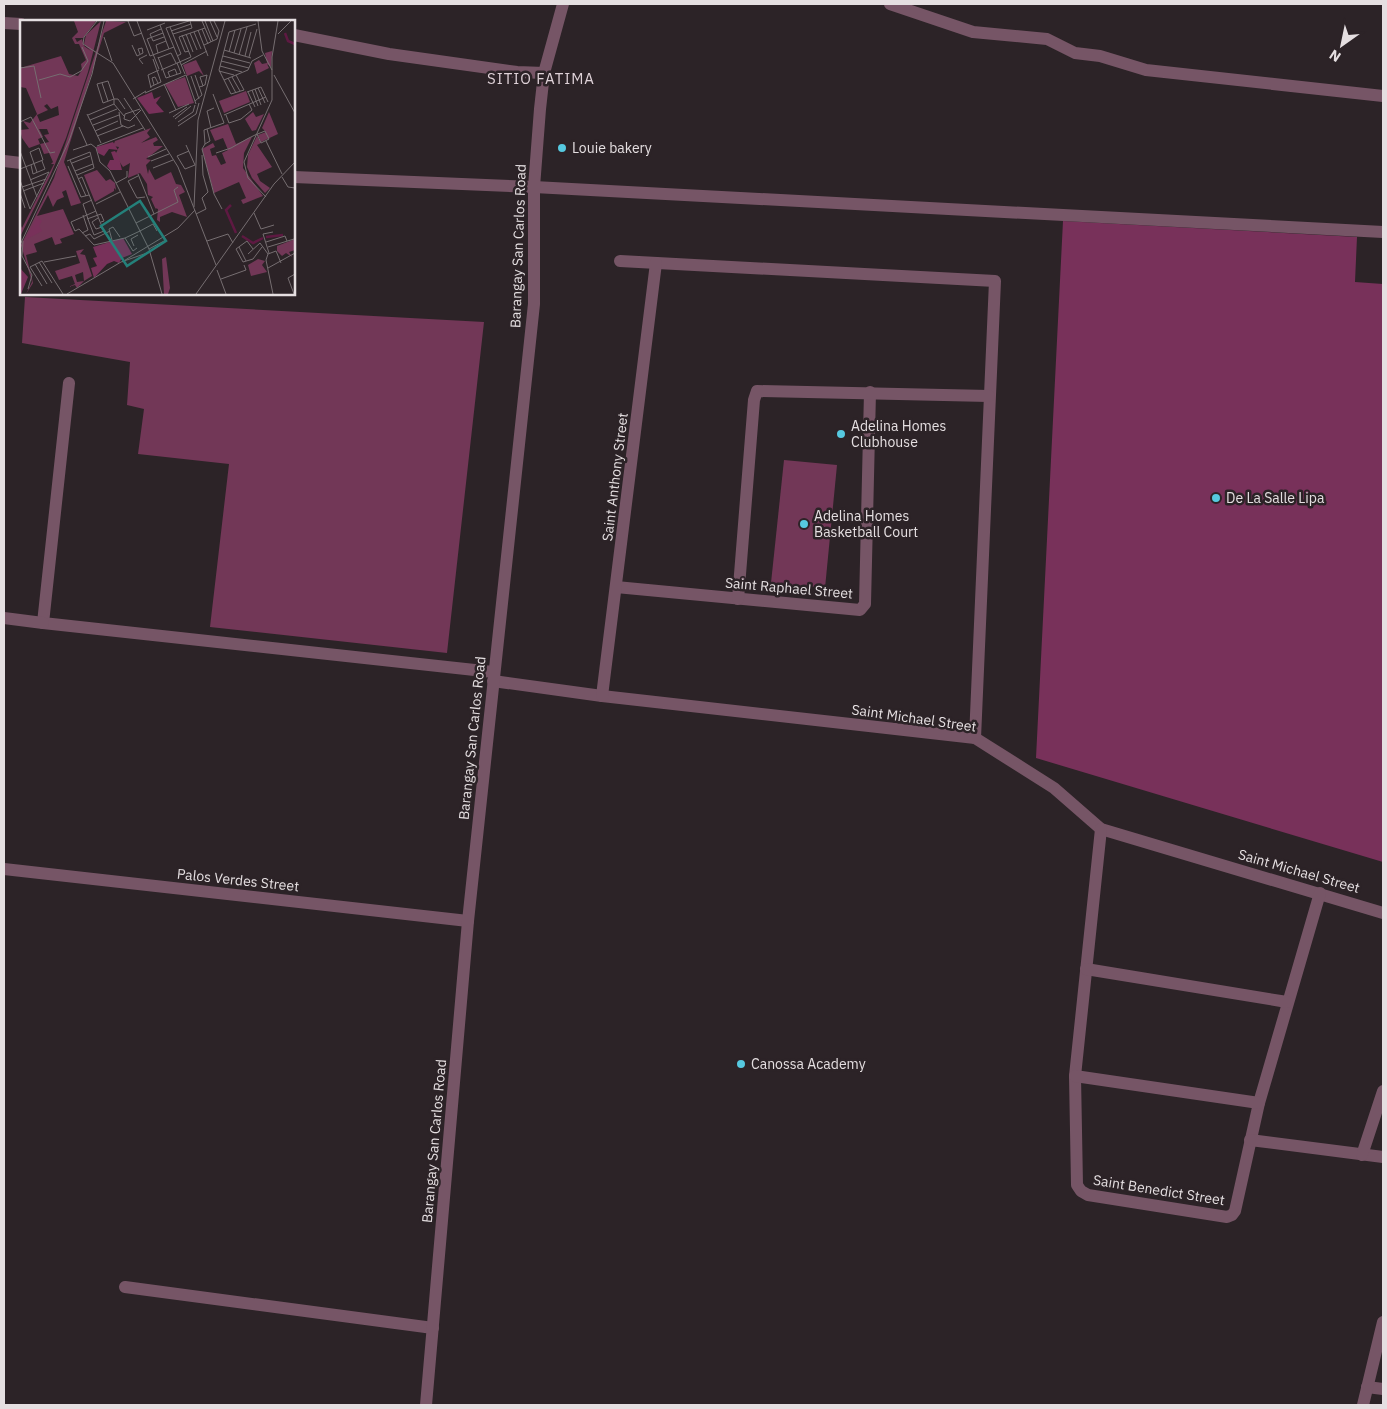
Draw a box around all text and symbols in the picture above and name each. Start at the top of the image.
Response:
inset map [20,20,295,295]
north arrow [1317,20,1367,70]
text: N [1326,46,1344,66]
district label: SITIO FATIMA [487,69,595,88]
place label: Louie bakery [572,139,652,157]
marker: Louie bakery [556,142,568,154]
street label: Barangay San Carlos Road [506,164,530,328]
street label: Saint Anthony Street [598,412,632,542]
place label: Adelina Homes Clubhouse [851,417,946,451]
marker: Adelina Homes Clubhouse [835,428,847,440]
place label: De La Salle Lipa [1226,489,1325,507]
marker: De La Salle Lipa [1210,492,1222,504]
place label: Adelina Homes Basketball Court [814,507,918,541]
marker: Adelina Homes Basketball Court [798,518,810,530]
street label: Saint Raphael Street [724,573,854,603]
street label: Barangay San Carlos Road [454,655,490,821]
street label: Saint Michael Street [850,700,978,736]
street label: Saint Michael Street [1236,845,1362,897]
street label: Palos Verdes Street [176,865,300,895]
place label: Canossa Academy [751,1055,866,1073]
street label: Barangay San Carlos Road [418,1058,450,1224]
marker: Canossa Academy [735,1058,747,1070]
street label: Saint Benedict Street [1092,1171,1226,1209]

